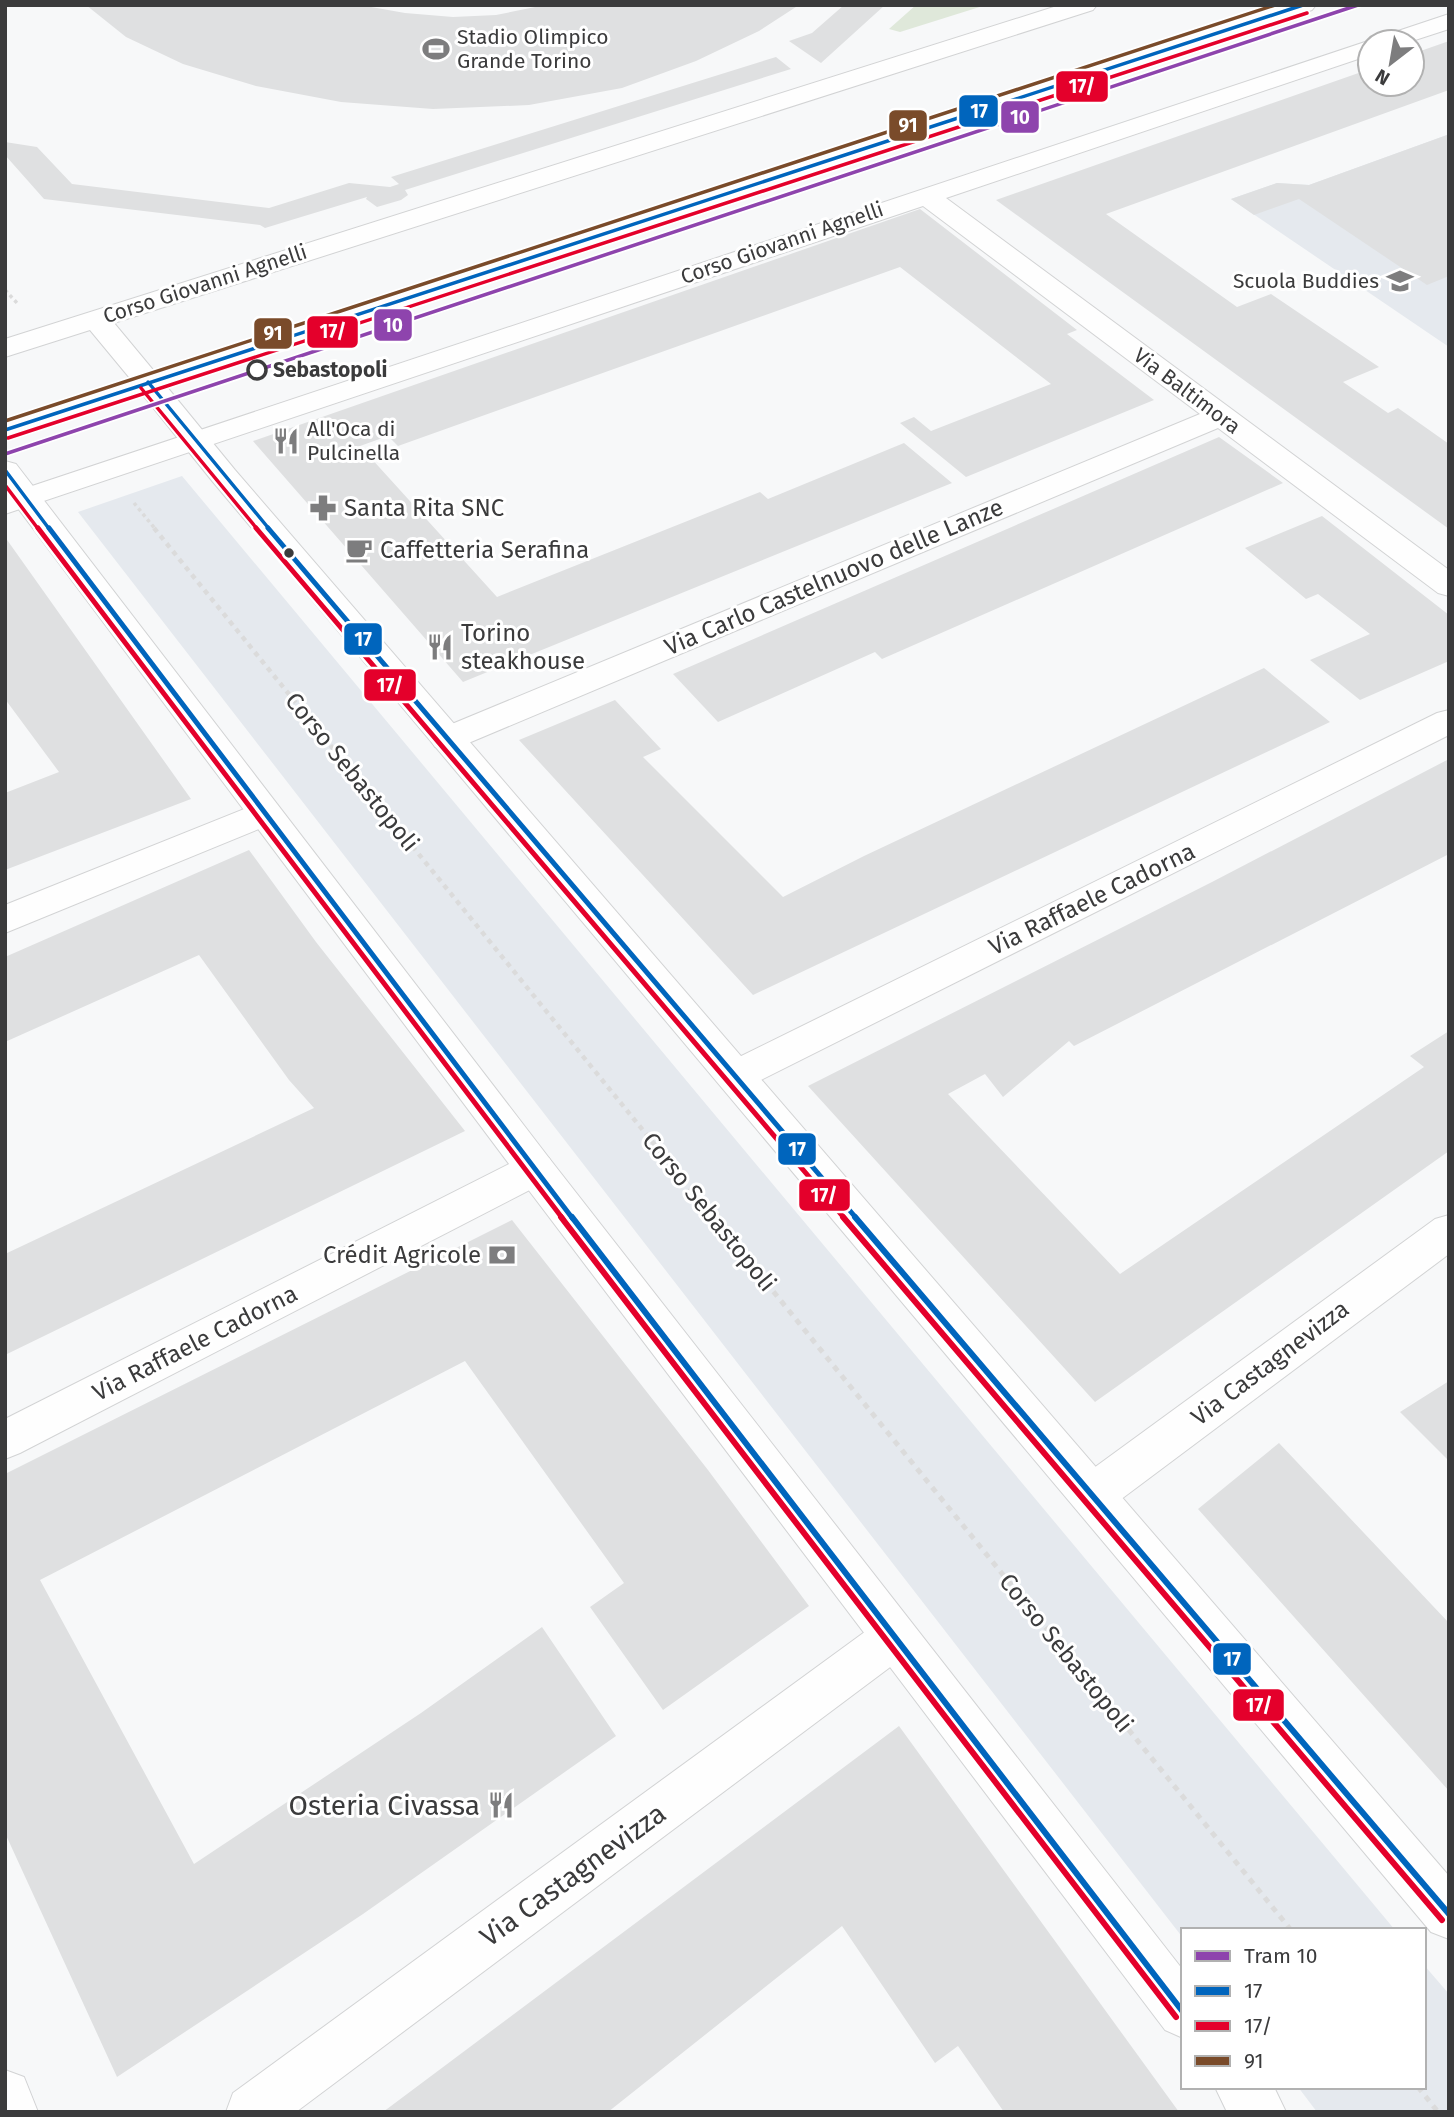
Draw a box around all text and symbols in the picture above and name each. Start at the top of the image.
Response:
place label: Stadio Olimpico Grande Torino [457,24,609,74]
north arrow [1356,28,1426,98]
sports icon: Stadio Olimpico Grande Torino [421,34,451,64]
text: N [1371,64,1394,90]
line badge: 17/ [1055,70,1109,103]
text: 17/ [1069,75,1095,98]
line badge: 17 [958,94,999,128]
text: 17 [970,100,988,123]
line badge: 10 [1000,100,1040,134]
text: 10 [1010,106,1030,129]
line badge: 91 [888,109,928,142]
text: 91 [898,114,918,137]
street label: Corso Giovanni Agnelli [677,196,887,290]
street label: Corso Giovanni Agnelli [100,239,310,329]
school or university icon: Scuola Buddies [1385,266,1415,296]
place label: Scuola Buddies [1233,268,1379,294]
line badge: 10 [373,308,413,342]
text: 10 [383,314,403,337]
line badge: 17/ [306,315,359,349]
line badge: 91 [253,317,293,350]
text: 17/ [320,320,346,343]
text: 91 [263,322,283,345]
street label: Via Baltimora [1128,342,1246,440]
place label: Sebastopoli [273,357,387,383]
marker: Sebastopoli [247,360,267,380]
place label: All'Oca di Pulcinella [307,416,400,466]
restaurant icon: All'Oca di Pulcinella [271,426,301,456]
pharmacy icon: Santa Rita SNC [308,493,338,523]
street label: Via Carlo Castelnuovo delle Lanze [661,493,1007,661]
place label: Santa Rita SNC [344,494,504,522]
cafe icon: Caffetteria Serafina [344,535,374,565]
place label: Caffetteria Serafina [380,536,589,564]
unlabelled marker [282,546,296,560]
place label: Torino steakhouse [461,619,585,675]
line badge: 17 [343,622,383,656]
text: 17 [354,628,372,651]
restaurant icon: Torino steakhouse [425,632,455,662]
line badge: 17/ [363,668,417,702]
text: 17/ [377,674,403,697]
street label: Corso Sebastopoli [279,687,425,857]
street label: Via Raffaele Cadorna [984,837,1200,961]
street label: Corso Sebastopoli [636,1127,782,1297]
line badge: 17 [777,1132,817,1166]
text: 17 [788,1138,806,1161]
line badge: 17/ [798,1178,851,1212]
text: 17/ [811,1184,837,1207]
bank icon: Crédit Agricole [487,1240,517,1270]
place label: Crédit Agricole [323,1241,481,1269]
street label: Via Raffaele Cadorna [88,1279,302,1407]
street label: Via Castagnevizza [1186,1295,1354,1431]
street label: Corso Sebastopoli [993,1568,1139,1738]
line badge: 17 [1212,1642,1252,1676]
text: 17 [1223,1648,1241,1671]
line badge: 17/ [1232,1688,1285,1722]
text: 17/ [1246,1694,1272,1717]
place label: Osteria Civassa [289,1789,480,1822]
restaurant icon: Osteria Civassa [486,1790,516,1820]
street label: Via Castagnevizza [474,1797,672,1953]
legend [1181,1928,1426,2089]
text: Tram 10 [1244,1943,1317,1969]
text: 17 [1244,1978,1262,2004]
text: 17/ [1244,2013,1273,2039]
text: 91 [1244,2048,1264,2074]

